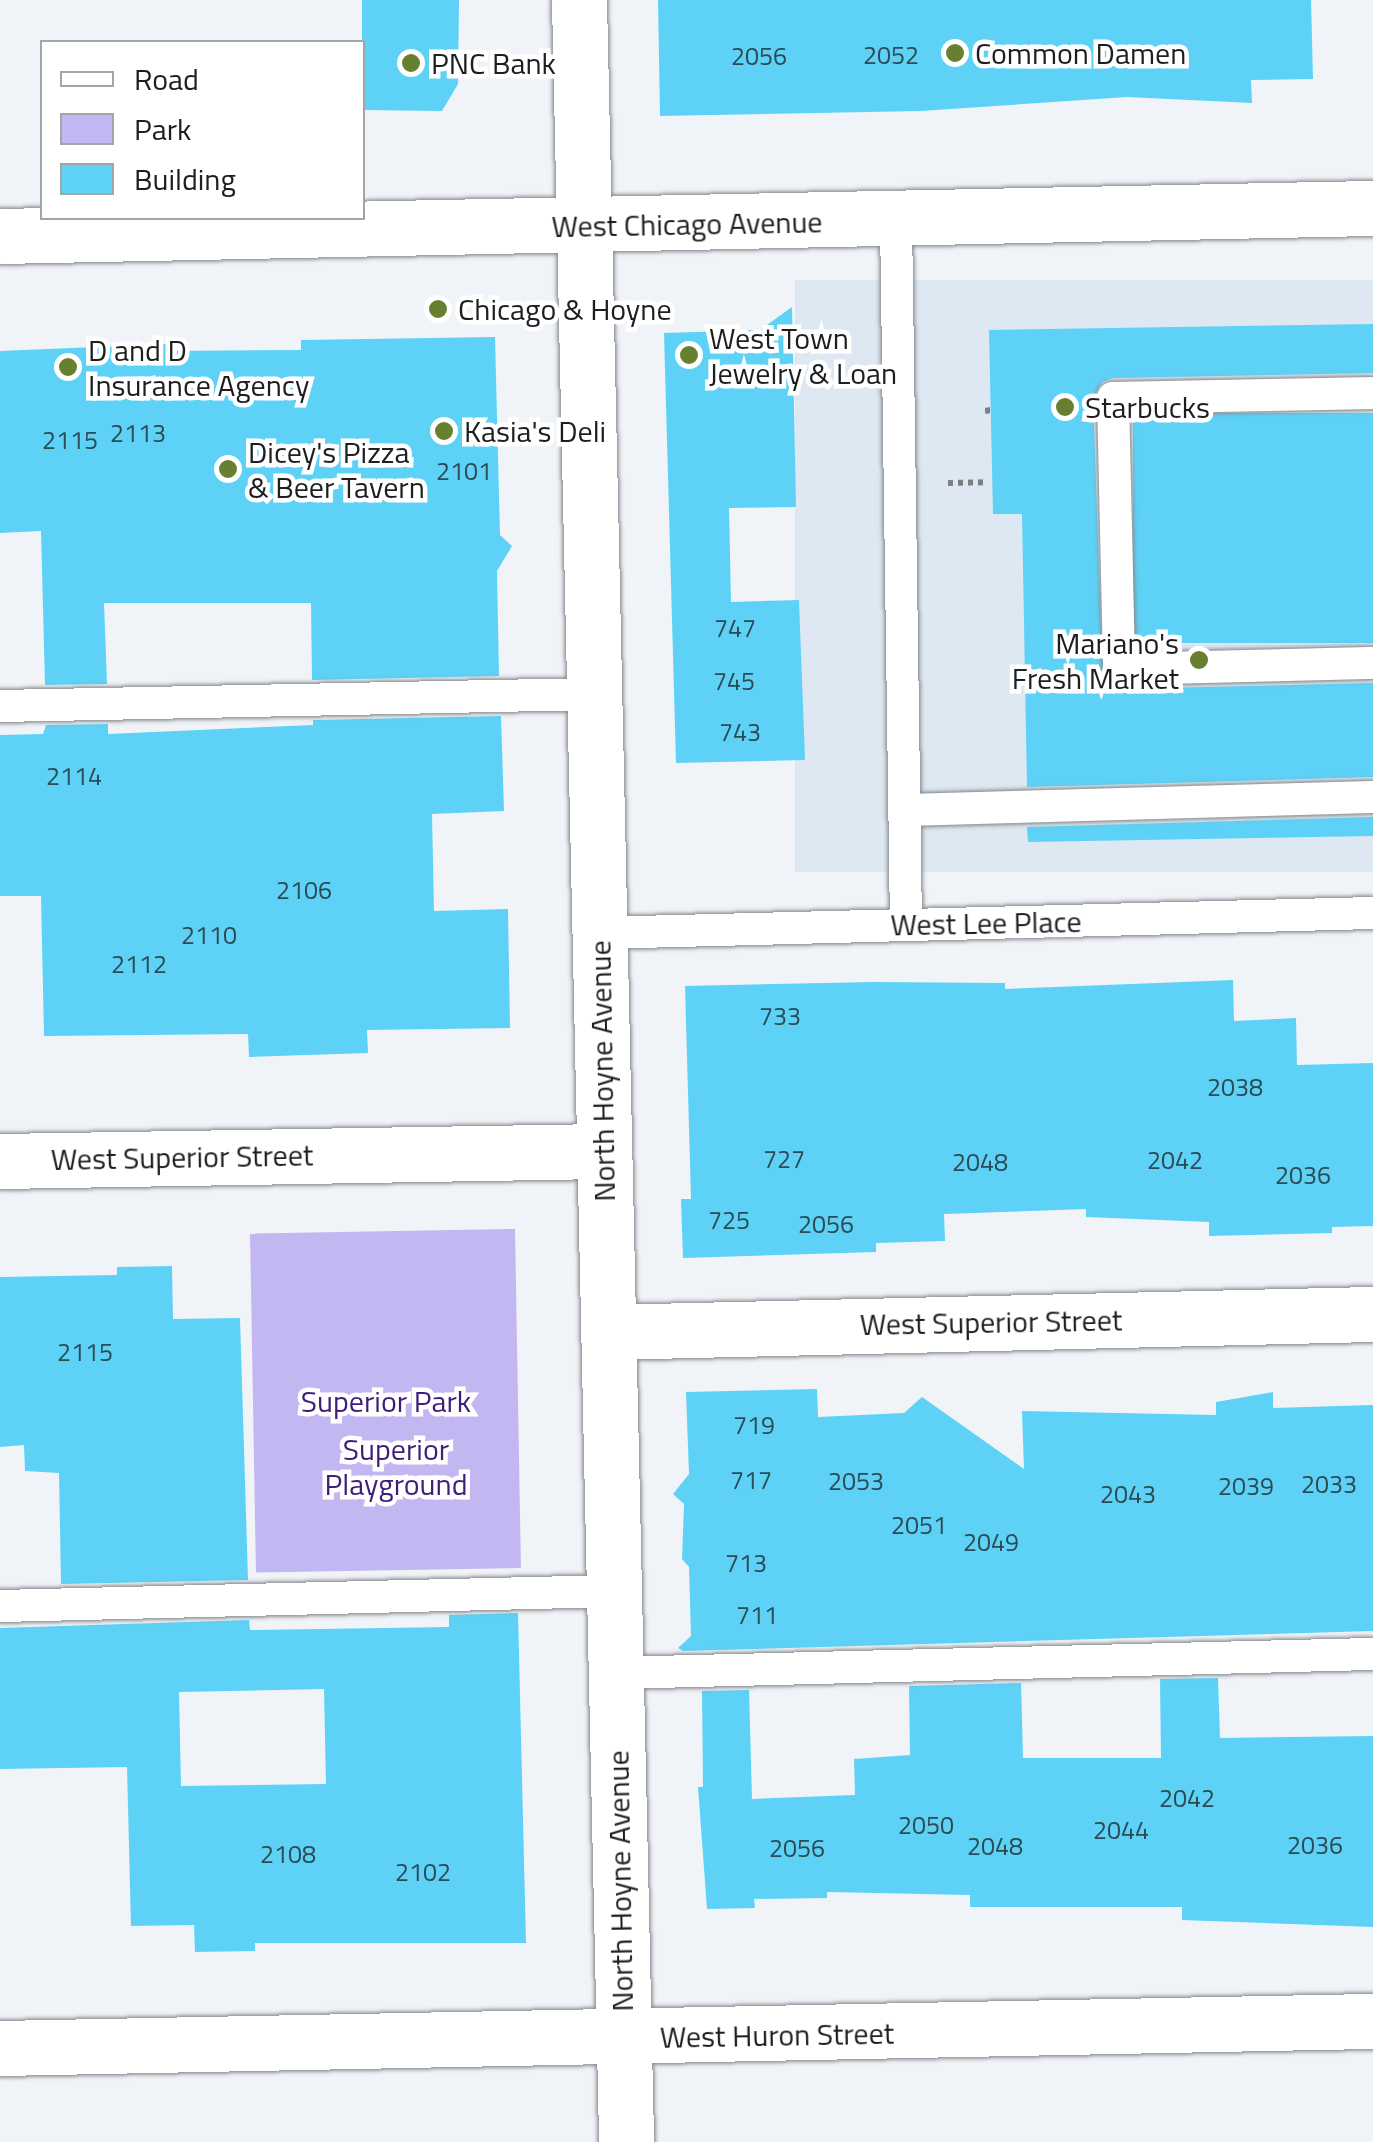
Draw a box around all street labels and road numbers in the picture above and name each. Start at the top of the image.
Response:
street label: West Chicago Avenue [551,204,823,244]
street label: West Lee Place [890,903,1082,943]
street label: North Hoyne Avenue [582,940,622,1202]
street label: West Superior Street [50,1137,314,1177]
street label: West Superior Street [859,1302,1123,1342]
street label: North Hoyne Avenue [600,1750,640,2012]
street label: West Huron Street [660,2015,894,2055]

